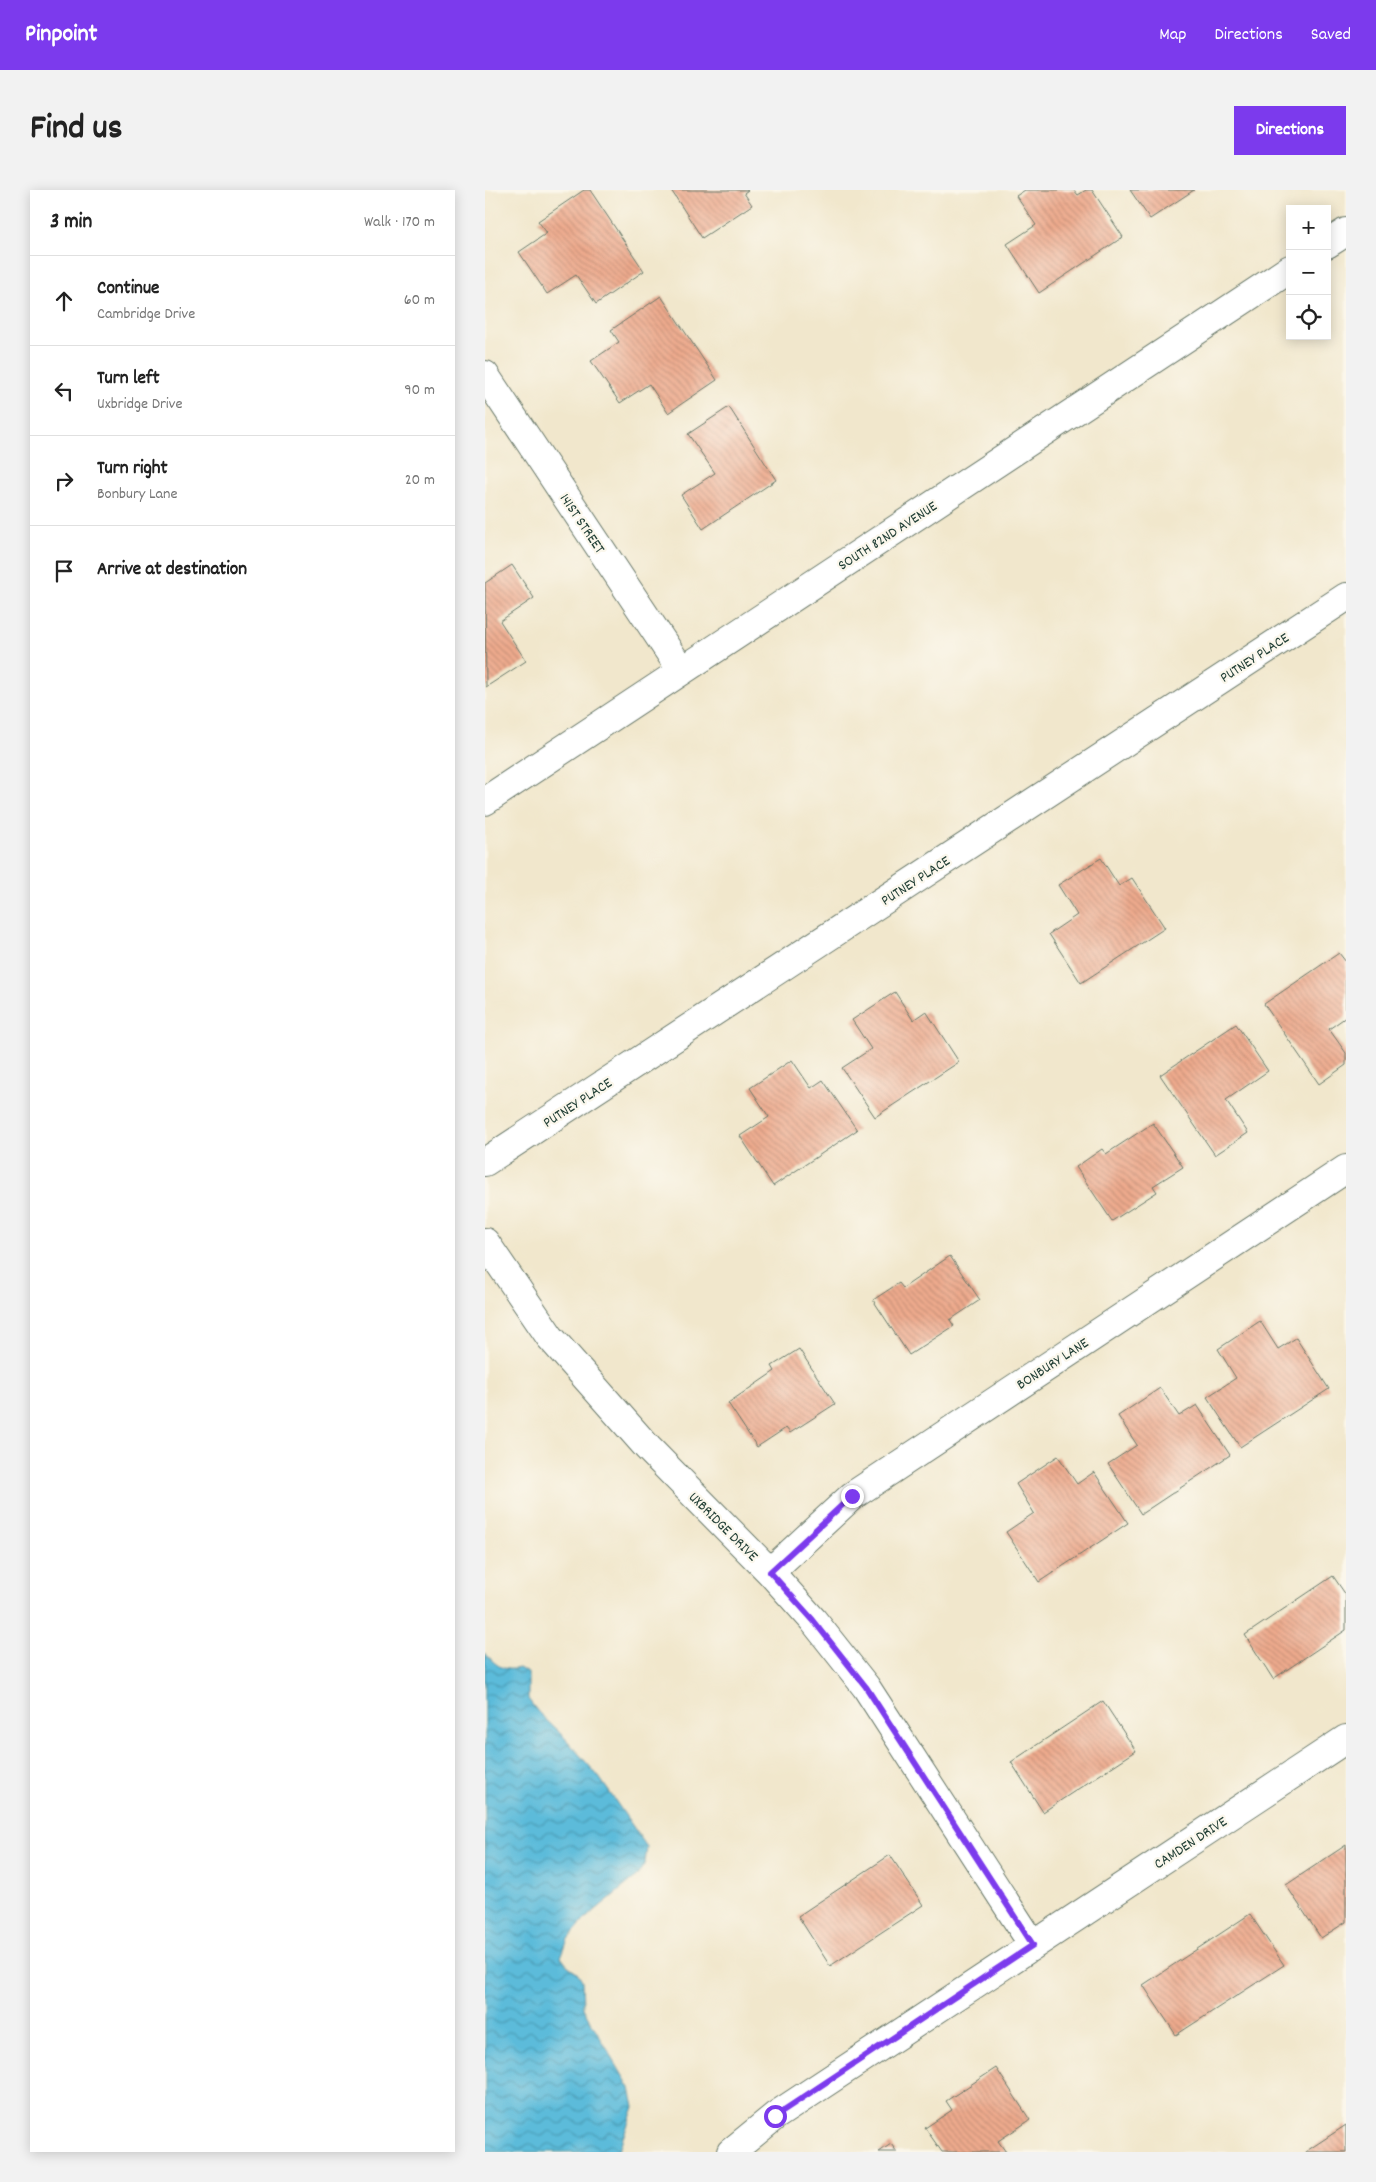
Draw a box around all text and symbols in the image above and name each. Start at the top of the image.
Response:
text: Pinpoint [25,18,97,52]
text: Map [1159,23,1186,48]
text: Directions [1214,23,1283,48]
text: Saved [1311,23,1351,48]
text: Find us [30,105,122,155]
button: Directions [1234,106,1346,155]
map controls [1286,205,1331,340]
button: + [1286,205,1331,250]
text: 3 min [50,208,92,238]
text: Walk · 170 m [364,211,435,234]
button: − [1286,250,1331,295]
text: Continue [97,276,159,303]
icon: ahead [50,287,78,315]
text: 60 m [404,289,435,312]
button: locate [1286,295,1331,340]
text: Cambridge Drive [97,303,195,326]
text: Turn left [97,366,160,393]
icon: left [50,377,78,405]
text: 90 m [404,379,435,402]
text: Uxbridge Drive [97,393,183,416]
text: Turn right [97,456,168,483]
icon: right [50,467,78,495]
text: 20 m [405,469,435,492]
text: Bonbury Lane [97,483,177,506]
street label: 141ST STREET [553,490,610,559]
street label: SOUTH 82ND AVENUE [834,496,942,577]
icon: arrive [50,557,78,585]
text: Arrive at destination [97,557,247,584]
street label: PUTNEY PLACE [1216,628,1294,689]
street label: PUTNEY PLACE [877,851,955,912]
street label: PUTNEY PLACE [539,1073,617,1134]
street label: BONBURY LANE [1013,1333,1094,1396]
route end [841,1485,864,1508]
street label: UXBRIDGE DRIVE [683,1488,763,1567]
street label: CAMDEN DRIVE [1150,1812,1232,1876]
route start [764,2105,787,2128]

